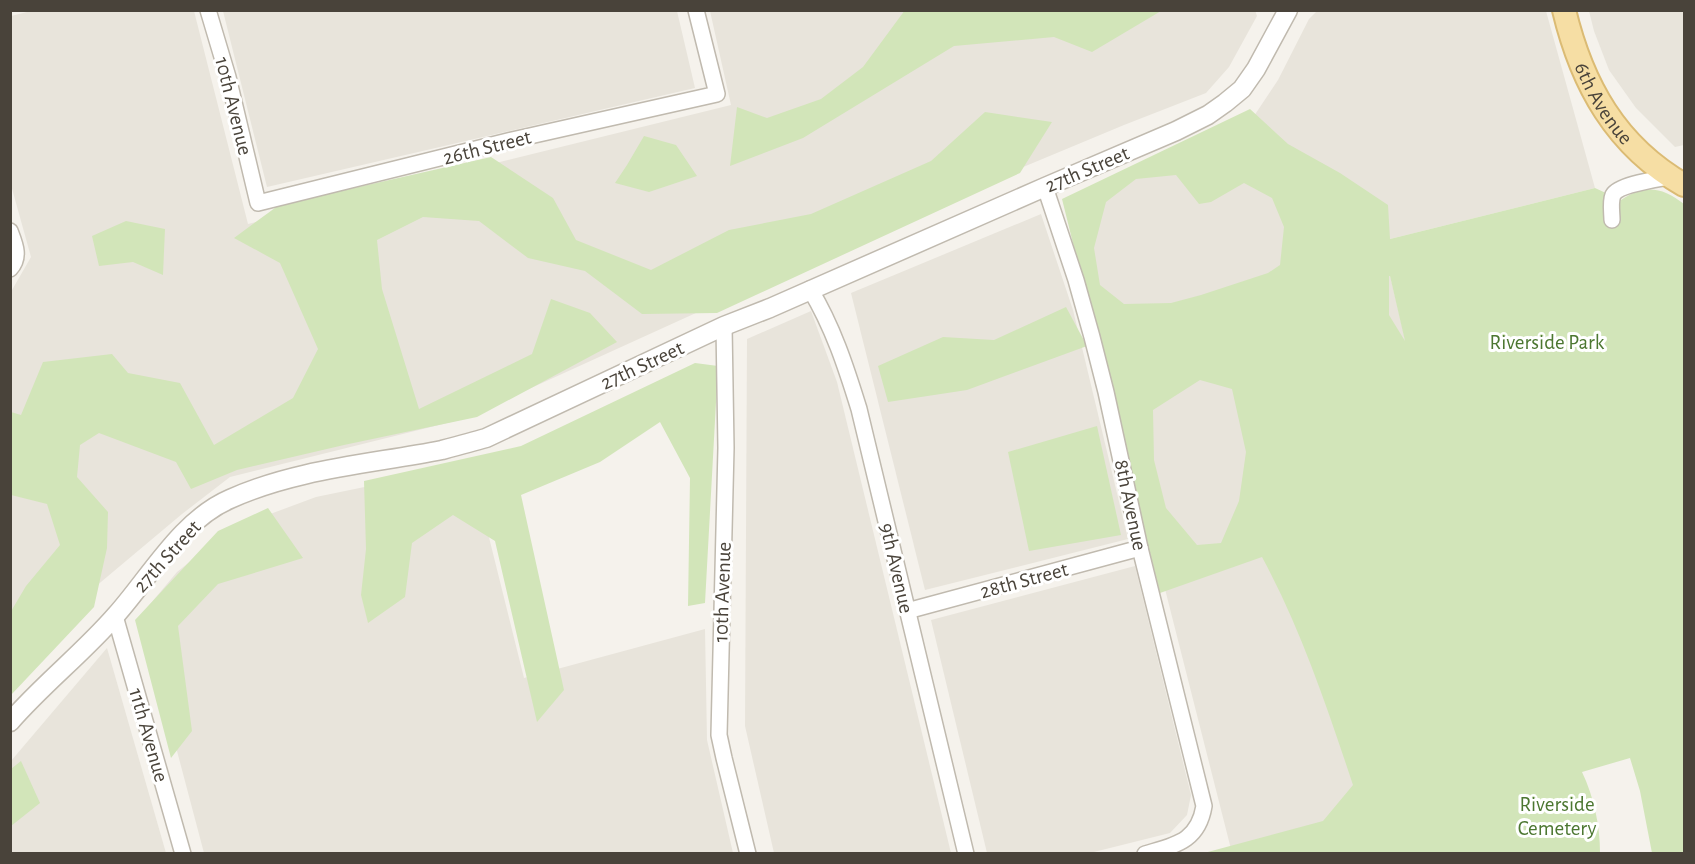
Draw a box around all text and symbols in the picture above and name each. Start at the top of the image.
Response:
street label: 10th Avenue [211,55,256,157]
street label: 6th Avenue [1571,59,1636,149]
street label: 26th Street [441,126,534,169]
street label: 27th Street [1042,142,1132,196]
park label: Riverside Park [1490,332,1605,353]
street label: 27th Street [598,337,687,394]
street label: 8th Avenue [1111,458,1150,552]
street label: 27th Street [130,516,205,596]
street label: 9th Avenue [876,521,917,615]
street label: 10th Avenue [710,541,735,643]
street label: 28th Street [978,559,1071,602]
street label: 11th Avenue [125,686,172,785]
park label: Riverside Cemetery [1518,794,1596,839]

